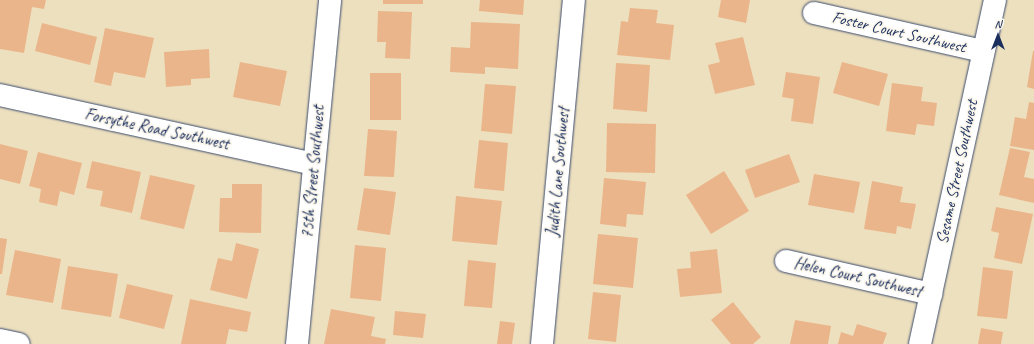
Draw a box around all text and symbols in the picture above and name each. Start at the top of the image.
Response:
street label: Foster Court Southwest [830,7,968,57]
north arrow [978,16,1018,56]
text: N [995,17,1001,31]
street label: Sesame Street Southwest [932,98,982,246]
street label: Forsythe Road Southwest [83,104,231,154]
street label: 75th Street Southwest [297,105,329,239]
street label: Judith Lane Southwest [542,106,574,238]
street label: Helen Court Southwest [792,252,924,302]

